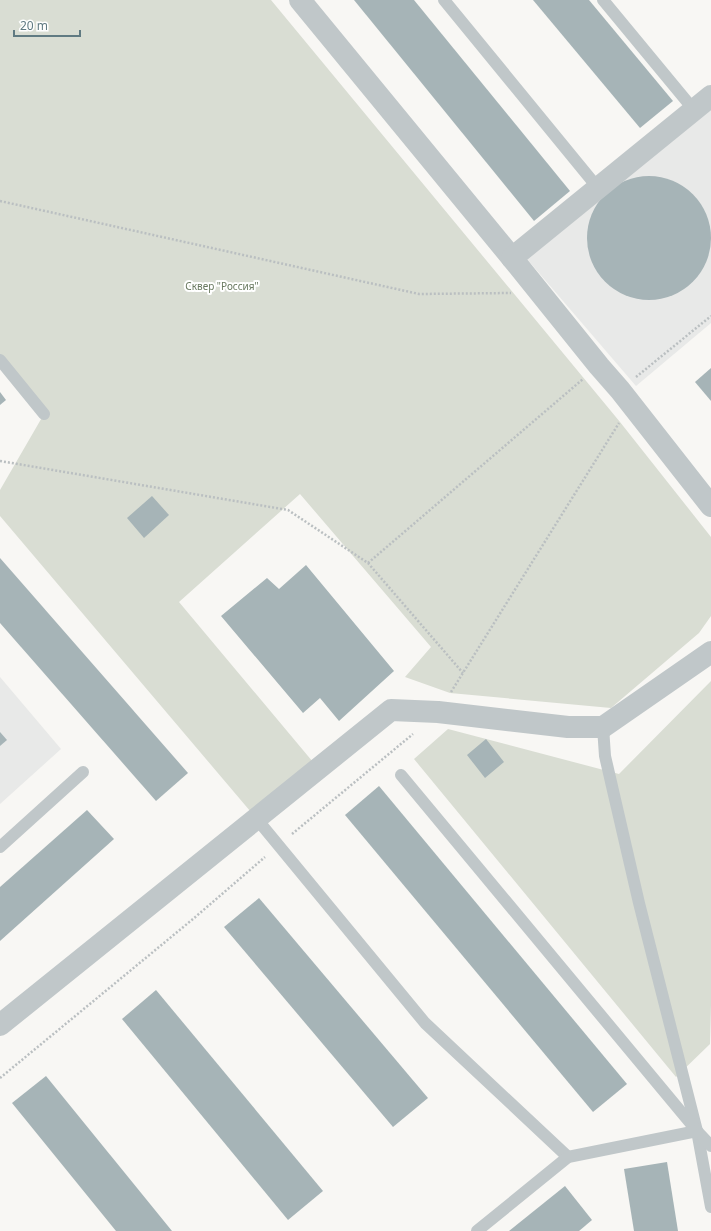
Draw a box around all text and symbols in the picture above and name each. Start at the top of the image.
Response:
scale bar [14,12,80,38]
text: 20 m [20,17,48,34]
park label: Сквер "Россия" [185,279,259,293]

